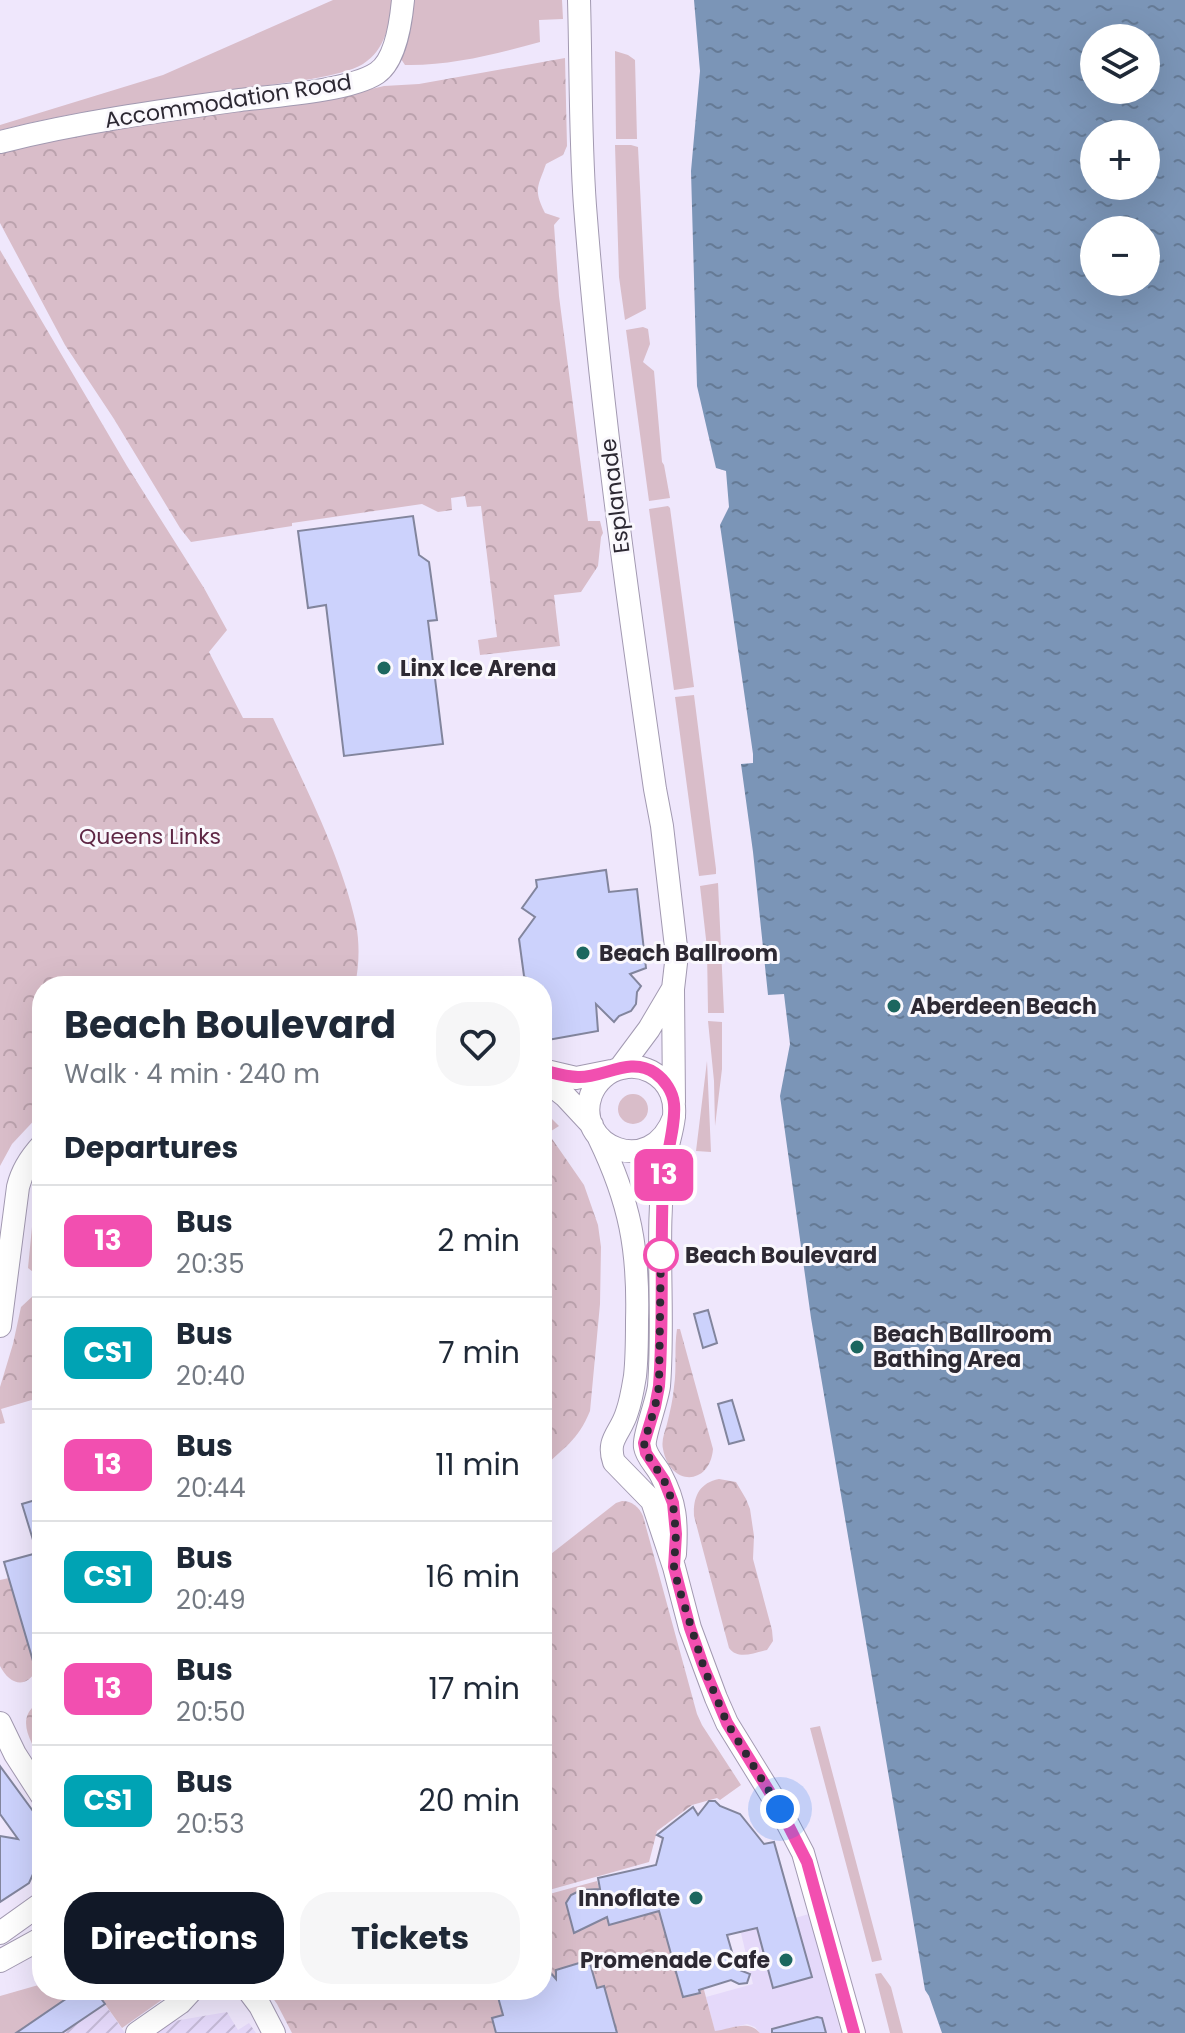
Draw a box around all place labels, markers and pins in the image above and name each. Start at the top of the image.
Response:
place label: Linx Ice Arena [400,653,556,684]
marker: Linx Ice Arena [375,659,393,677]
place label: Beach Ballroom [599,938,778,969]
marker: Beach Ballroom [574,944,592,962]
place label: Aberdeen Beach [910,991,1097,1022]
marker: Aberdeen Beach [885,997,903,1015]
marker: Beach Boulevard [644,1238,678,1272]
place label: Beach Boulevard [685,1240,877,1271]
place label: Beach Ballroom Bathing Area [873,1319,1052,1375]
marker: Beach Ballroom Bathing Area [848,1338,866,1356]
place label: Innoflate [578,1883,680,1914]
marker: Innoflate [687,1889,705,1907]
place label: Promenade Cafe [580,1945,770,1976]
marker: Promenade Cafe [777,1951,795,1969]

